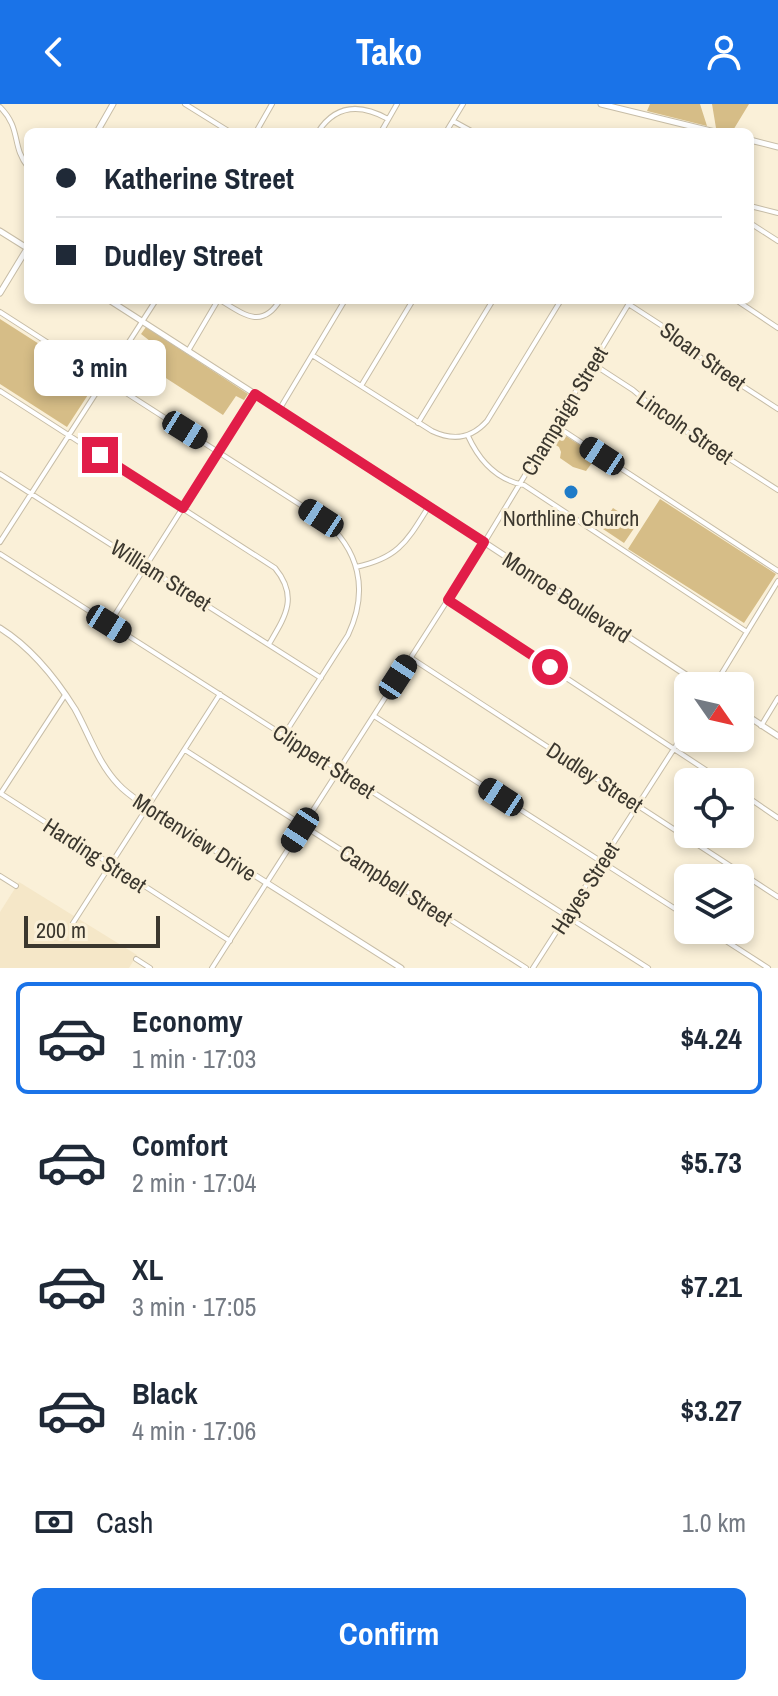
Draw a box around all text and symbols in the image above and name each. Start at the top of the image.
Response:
text: Tako [356,28,422,76]
icon: back [32,30,76,74]
icon: person [702,30,746,74]
text: Katherine Street [104,158,294,198]
text: Dudley Street [104,235,263,275]
street label: Sloan Street [654,315,752,397]
callout: 3 min [34,339,166,395]
street label: Champaign Street [513,341,615,481]
text: 3 min [72,350,128,385]
street label: Lincoln Street [631,383,739,471]
car [158,407,212,453]
car [575,433,629,479]
route end [82,437,118,473]
marker: Northline Church [562,483,580,501]
car [294,495,348,541]
place label: Northline Church [503,503,639,533]
street label: William Street [105,532,217,618]
street label: Monroe Boulevard [497,544,637,650]
car [82,601,136,647]
route start [532,649,568,685]
car [375,650,421,704]
north arrow [674,672,754,752]
map controls [674,672,754,944]
street label: Clippert Street [267,717,381,805]
street label: Dudley Street [541,735,649,819]
button: locate [674,768,754,848]
car [474,774,528,820]
street label: Mortenview Drive [128,786,262,888]
car [277,803,323,857]
street label: Harding Street [38,810,152,900]
street label: Hayes Street [544,836,626,940]
street label: Campbell Street [334,837,458,933]
button: layers [674,864,754,944]
scale bar [24,912,160,948]
text: 200 m [36,915,86,945]
text: Economy [132,1001,243,1041]
icon: car [36,1002,108,1074]
text: $4.24 [680,1018,742,1058]
text: 1 min · 17:03 [132,1041,256,1076]
text: Comfort [132,1125,228,1165]
icon: car [36,1126,108,1198]
text: $5.73 [680,1142,742,1182]
text: 2 min · 17:04 [132,1165,256,1200]
text: XL [132,1249,163,1289]
icon: car [36,1250,108,1322]
text: $7.21 [680,1266,742,1306]
text: 3 min · 17:05 [132,1289,256,1324]
text: Black [132,1373,198,1413]
icon: car [36,1374,108,1446]
text: $3.27 [680,1390,742,1430]
text: 4 min · 17:06 [132,1413,256,1448]
icon: cash [32,1500,76,1544]
text: Cash [96,1502,153,1542]
text: 1.0 km [682,1505,746,1540]
button: Confirm [32,1588,746,1680]

